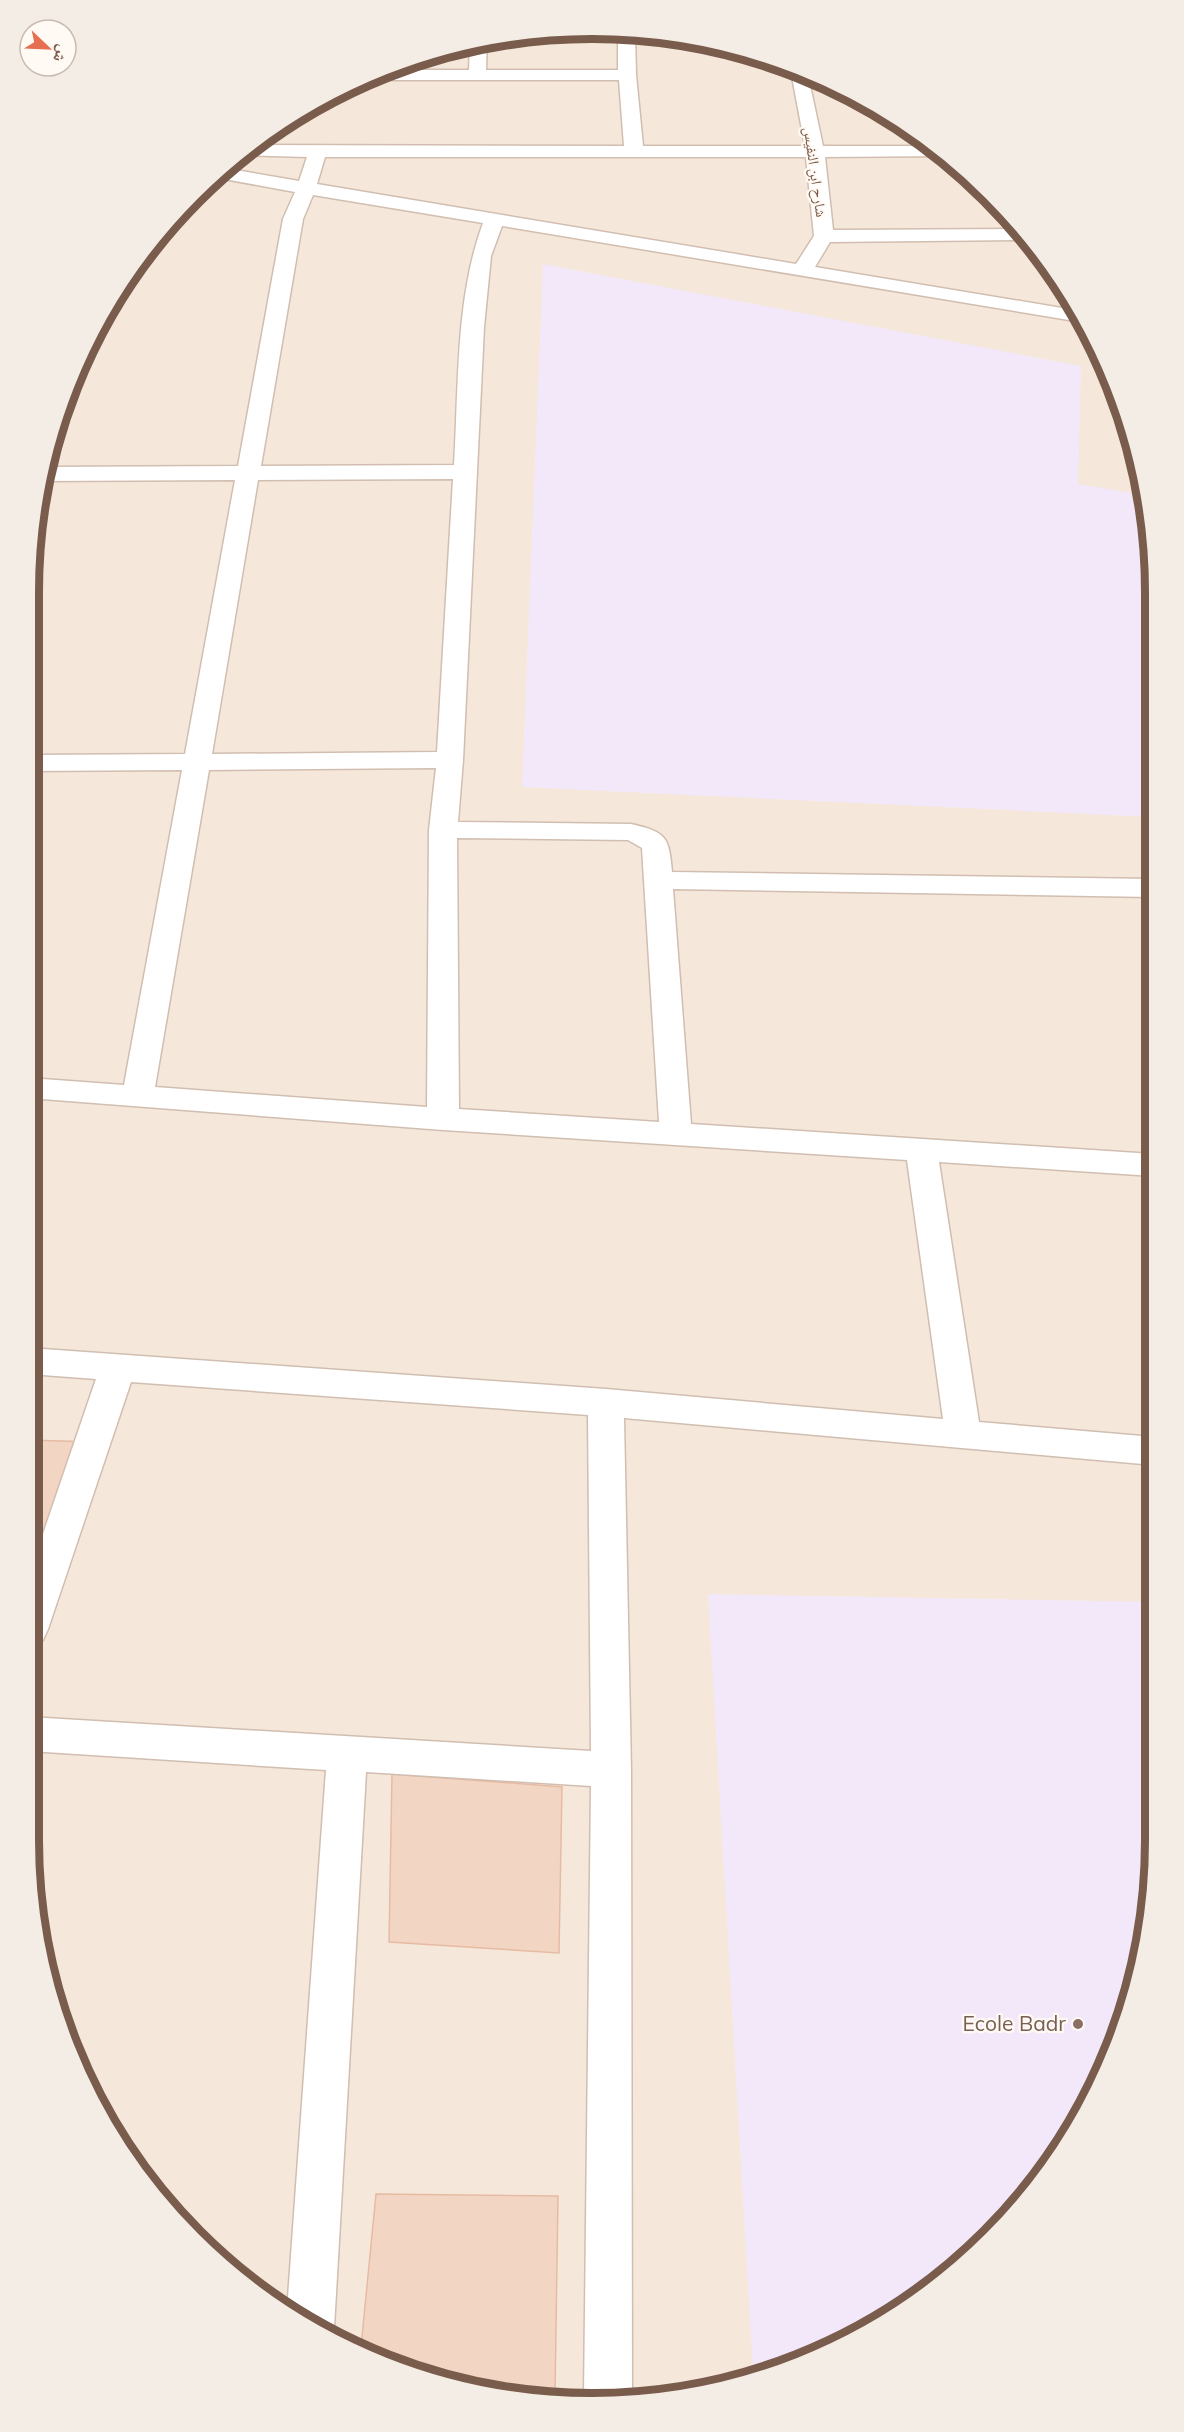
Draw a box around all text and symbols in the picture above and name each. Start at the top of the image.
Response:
north arrow [18,18,78,78]
text: ش [49,42,74,66]
street label: شارح ابن النفيس [799,126,831,219]
place label: Ecole Badr [963,2010,1066,2036]
marker: Ecole Badr [1071,2017,1085,2031]

